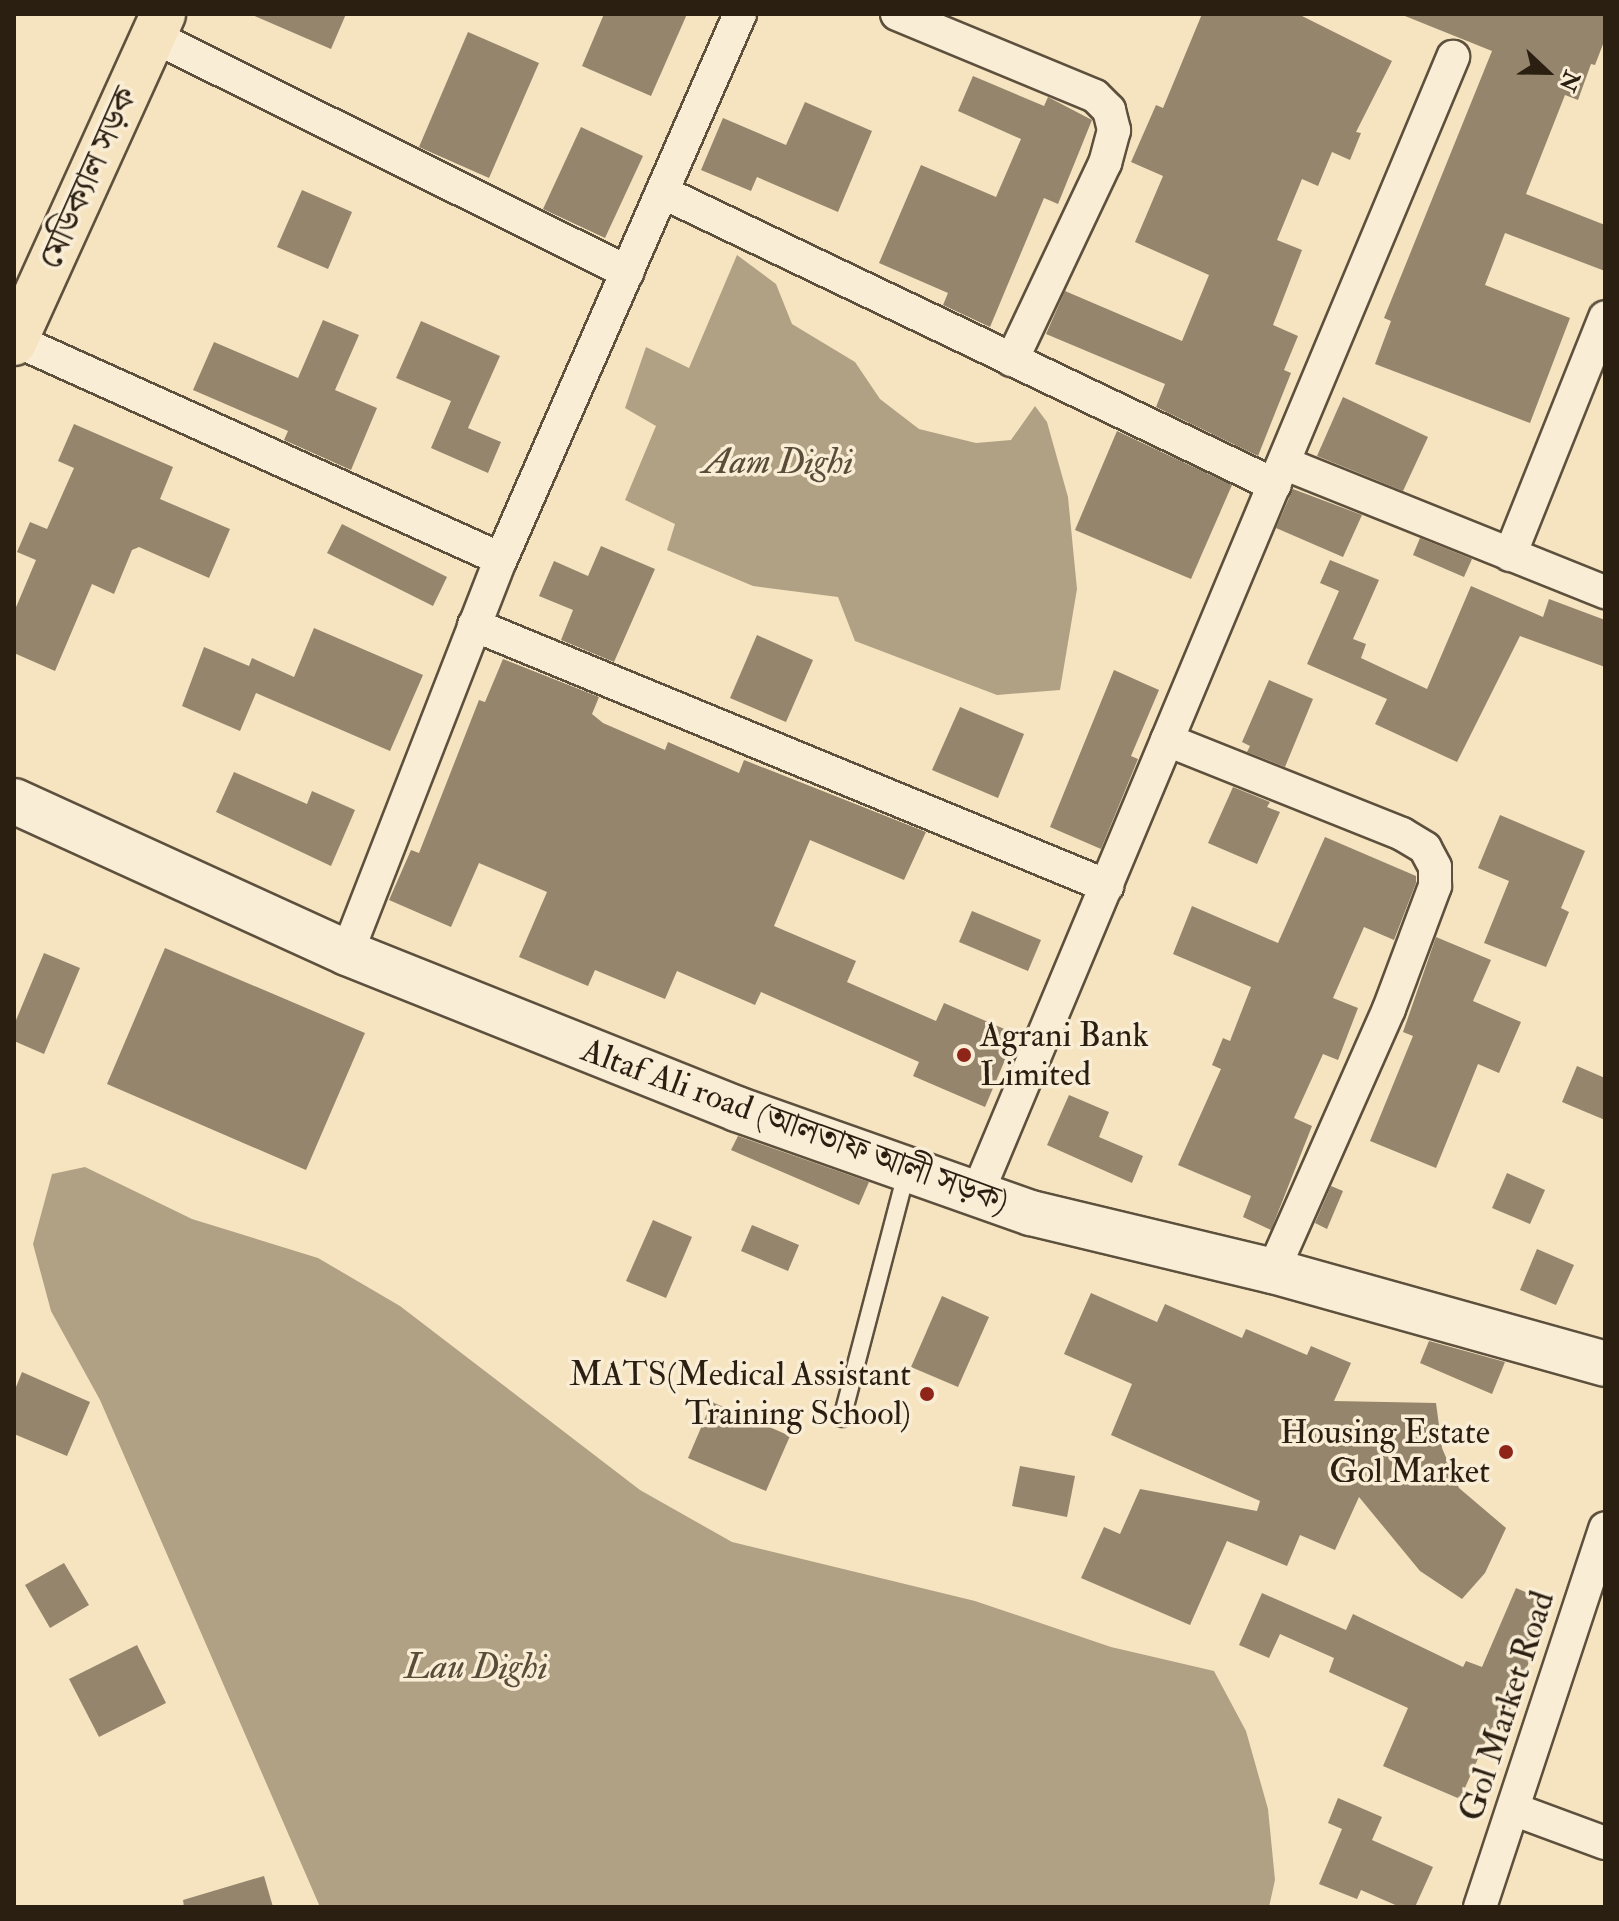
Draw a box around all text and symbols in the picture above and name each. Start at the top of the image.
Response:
north arrow [1507,32,1587,112]
text: N [1553,67,1586,95]
street label: মেডিক্যাল সড়ক [30,81,146,275]
water label: Aam Dighi [703,440,853,484]
place label: Agrani Bank Limited [980,1015,1149,1094]
street label: Altaf Ali road (আলতাফ আলী সড়ক) [576,1030,1014,1222]
marker: Agrani Bank Limited [955,1046,973,1064]
place label: MATS(Medical Assistant Training School) [569,1354,911,1434]
marker: MATS(Medical Assistant Training School) [918,1385,936,1403]
place label: Housing Estate Gol Market [1280,1412,1490,1492]
marker: Housing Estate Gol Market [1497,1443,1515,1461]
street label: Gol Market Road [1451,1586,1563,1826]
water label: Lau Dighi [404,1645,548,1689]

